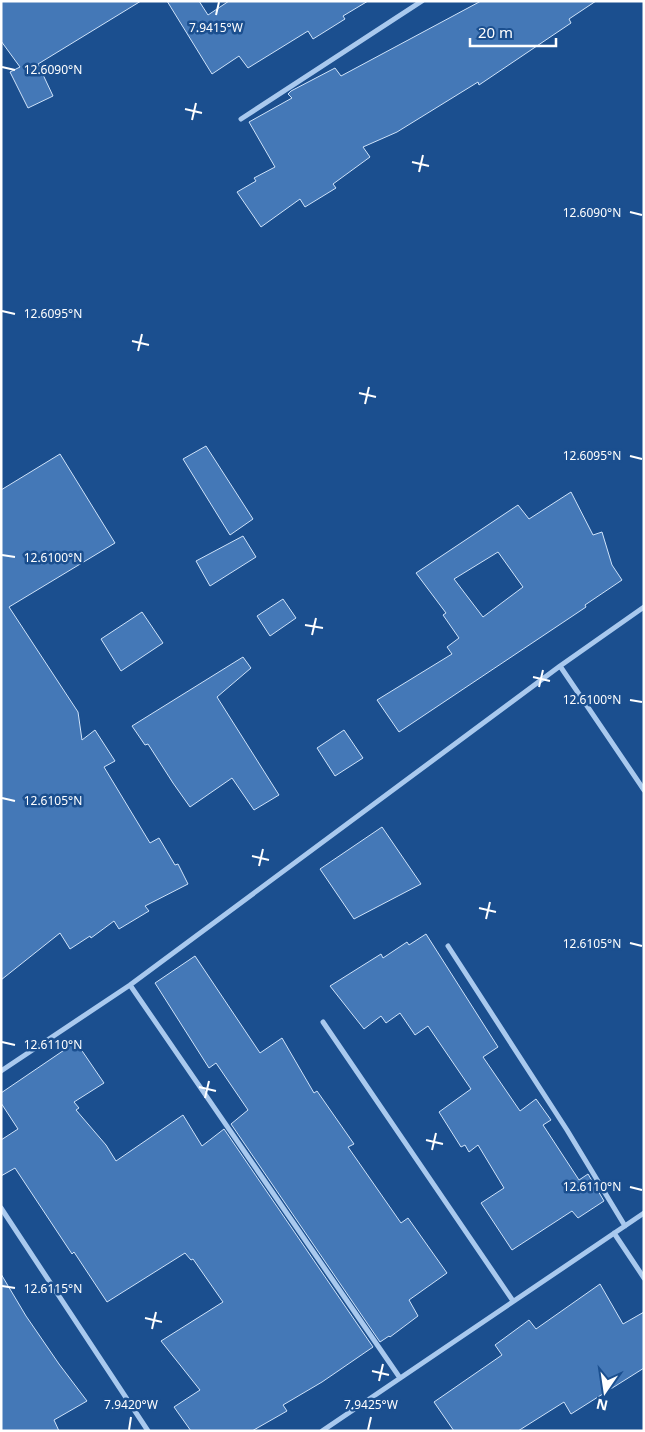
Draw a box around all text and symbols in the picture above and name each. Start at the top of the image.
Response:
scale bar [470,15,556,47]
text: 7.9415°W [189,19,243,36]
text: 20 m [478,22,513,42]
text: 12.6090°N [24,61,82,78]
text: 12.6090°N [563,204,621,221]
text: 12.6095°N [24,305,82,322]
text: 12.6095°N [563,447,621,464]
text: 12.6100°N [24,549,82,566]
text: 12.6100°N [563,691,621,708]
text: 12.6105°N [24,792,82,809]
text: 12.6105°N [563,935,621,952]
text: 12.6110°N [24,1036,82,1053]
text: 12.6110°N [563,1178,621,1195]
text: 12.6115°N [24,1280,82,1297]
north arrow [580,1367,630,1417]
text: N [594,1395,610,1416]
text: 7.9420°W [104,1396,158,1413]
text: 7.9425°W [344,1396,398,1413]

